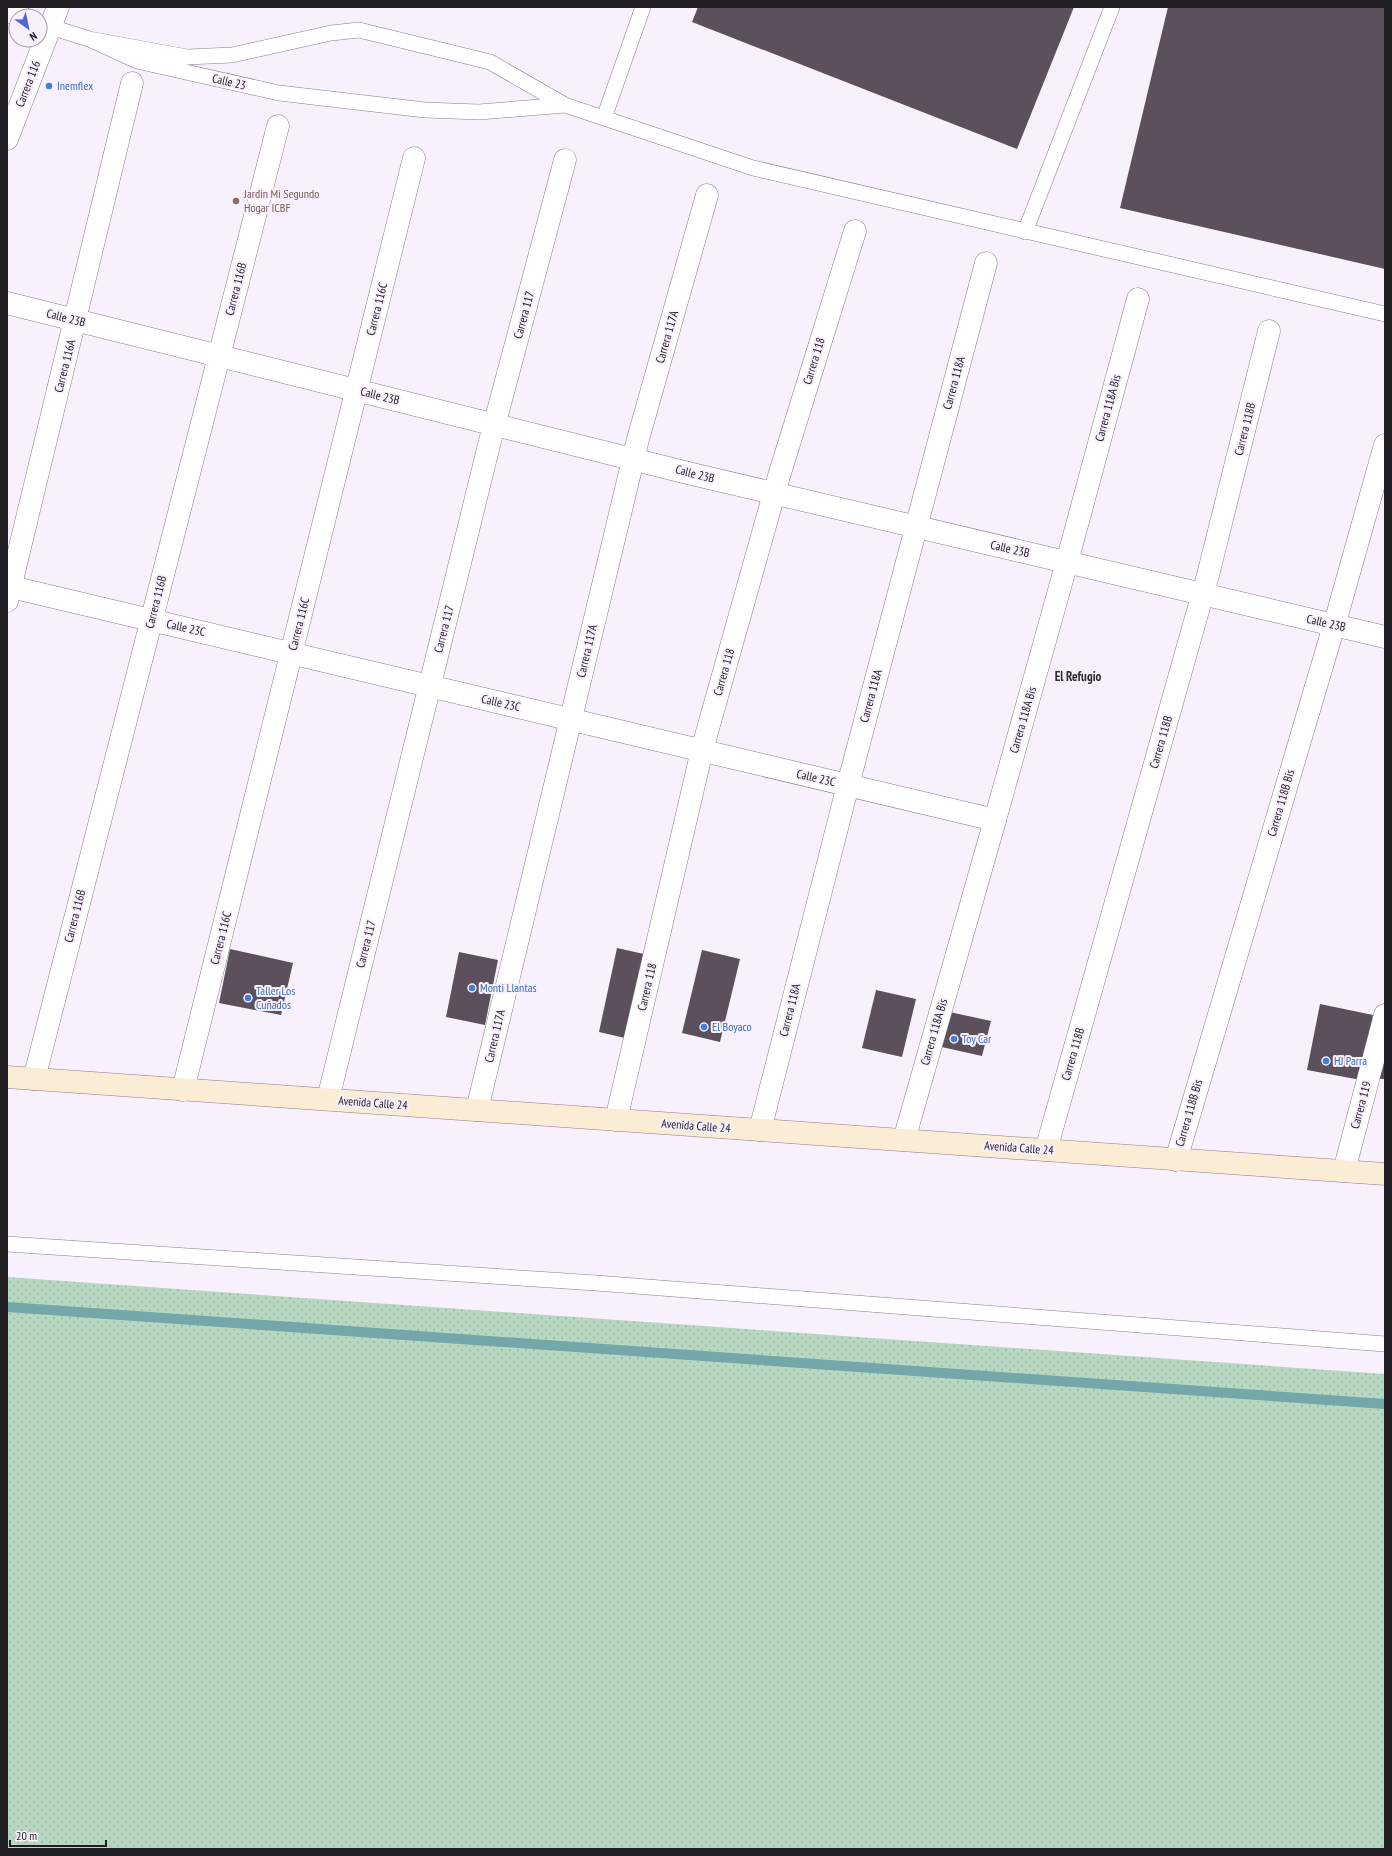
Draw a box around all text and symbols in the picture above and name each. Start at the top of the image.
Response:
north arrow [8,8,48,48]
text: N [27,29,40,44]
street label: Carrera 116 [12,58,43,109]
street label: Calle 23 [211,70,247,93]
place label: Inemflex [57,78,93,93]
marker: Inemflex [44,81,54,91]
place label: Jardin Mi Segundo Hogar ICBF [243,186,319,215]
marker: Jardin Mi Segundo Hogar ICBF [231,196,241,206]
street label: Carrera 116B [222,260,249,317]
street label: Carrera 116C [363,280,390,337]
street label: Carrera 117 [510,289,537,340]
street label: Calle 23B [45,305,88,330]
street label: Carrera 117A [652,309,681,365]
street label: Carrera 118 [799,335,828,386]
street label: Carrera 116A [51,337,78,394]
street label: Carrera 118A [939,354,968,411]
street label: Carrera 118A Bis [1091,373,1124,443]
street label: Calle 23B [359,383,402,408]
street label: Carrera 118B [1231,400,1258,457]
street label: Calle 23B [674,461,717,486]
street label: Calle 23B [989,537,1031,560]
street label: Carrera 116B [142,573,169,630]
street label: Carrera 116C [285,595,312,652]
street label: Carrera 117 [430,604,457,654]
street label: Calle 23B [1305,611,1347,634]
street label: Calle 23C [165,616,208,639]
street label: Carrera 117A [573,623,600,679]
street label: Carrera 118 [710,646,737,697]
street label: Carrera 118A [856,667,885,724]
district label: El Refugio [1055,668,1102,685]
street label: Carrera 118A Bis [1006,685,1039,755]
street label: Calle 23C [480,691,523,714]
street label: Carrera 118B [1146,713,1175,770]
street label: Calle 23C [795,766,838,789]
street label: Carrera 118B Bis [1264,768,1297,838]
street label: Carrera 116B [61,887,88,944]
street label: Carrera 116C [207,909,234,966]
street label: Carrera 117 [352,919,379,969]
street label: Carrera 118 [634,962,659,1012]
place label: Monti Llantas [480,980,537,995]
street label: Carrera 118A [776,981,803,1038]
place label: Taller Los Cuñados [256,983,295,1012]
marker: Monti Llantas [467,983,477,993]
marker: Taller Los Cuñados [243,993,253,1003]
street label: Carrera 118A Bis [917,997,950,1067]
street label: Carrera 117A [481,1008,508,1064]
place label: El Boyaco [712,1019,752,1034]
marker: El Boyaco [699,1022,709,1032]
street label: Carrera 118B [1058,1025,1087,1082]
place label: Toy Car [962,1031,992,1046]
marker: Toy Car [949,1034,959,1044]
place label: HJ Parra [1334,1053,1367,1068]
marker: HJ Parra [1321,1056,1331,1066]
street label: Carrera 118B Bis [1172,1078,1205,1148]
street label: Carrera 119 [1347,1079,1374,1130]
street label: Avenida Calle 24 [338,1093,409,1112]
street label: Avenida Calle 24 [661,1116,732,1135]
street label: Avenida Calle 24 [984,1138,1055,1157]
scale bar [10,1822,106,1848]
text: 20 m [16,1828,37,1843]

